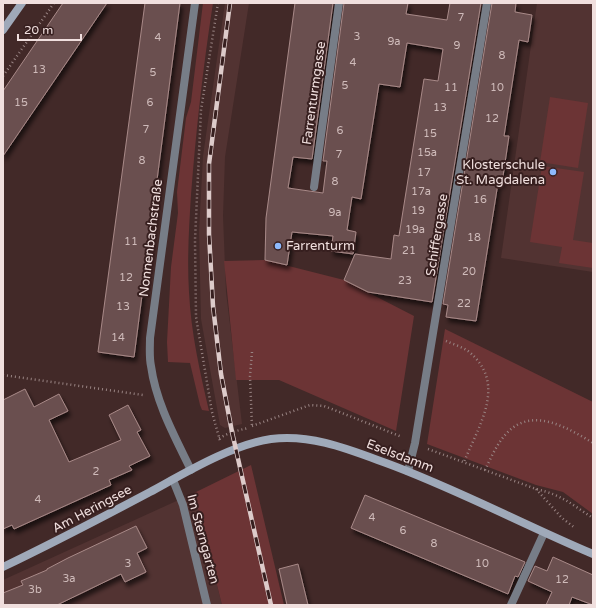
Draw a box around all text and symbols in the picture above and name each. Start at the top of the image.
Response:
house number: 7 [458,11,465,24]
scale bar [18,16,81,42]
text: 20 m [24,23,53,37]
house number: 3 [354,30,361,43]
house number: 4 [155,31,162,44]
house number: 9a [387,35,401,48]
house number: 9 [454,39,461,52]
street label: Farrenturmgasse [299,40,329,146]
house number: 8 [499,49,506,62]
house number: 4 [350,56,357,69]
house number: 13 [32,63,46,76]
house number: 5 [150,66,157,79]
house number: 5 [342,79,349,92]
house number: 11 [444,81,458,94]
house number: 10 [490,81,504,94]
house number: 15 [14,96,28,109]
house number: 6 [147,96,154,109]
house number: 13 [433,101,447,114]
house number: 12 [485,112,499,125]
house number: 7 [143,123,150,136]
house number: 6 [337,124,344,137]
house number: 15 [423,127,437,140]
house number: 15a [417,146,437,159]
house number: 7 [336,148,343,161]
house number: 8 [139,154,146,167]
place label: Klosterschule St. Magdalena [456,157,545,188]
house number: 17 [417,166,431,179]
marker: Klosterschule St. Magdalena [548,167,558,177]
house number: 8 [332,175,339,188]
street label: Nonnenbachstraße [136,178,166,298]
house number: 17a [411,185,431,198]
street label: Schiffergasse [423,193,451,277]
house number: 16 [473,193,487,206]
house number: 19 [411,204,425,217]
house number: 9a [328,206,342,219]
house number: 19a [405,223,425,236]
house number: 18 [467,231,481,244]
house number: 11 [124,235,138,248]
place label: Farrenturm [286,238,355,254]
marker: Farrenturm [273,241,283,251]
house number: 21 [402,244,416,257]
house number: 20 [462,265,476,278]
house number: 12 [119,271,133,284]
house number: 23 [398,274,412,287]
house number: 22 [457,297,471,310]
house number: 13 [116,300,130,313]
house number: 14 [111,331,125,344]
street label: Eselsdamm [364,436,436,476]
house number: 2 [93,465,100,478]
street label: Am Heringsee [50,481,134,537]
street label: Im Sterngarten [183,492,223,586]
house number: 4 [35,493,42,506]
house number: 4 [369,511,376,524]
house number: 6 [400,524,407,537]
house number: 8 [431,537,438,550]
house number: 3 [125,557,132,570]
house number: 10 [475,557,489,570]
house number: 3a [62,572,76,585]
house number: 12 [555,573,569,586]
house number: 3b [28,583,42,596]

